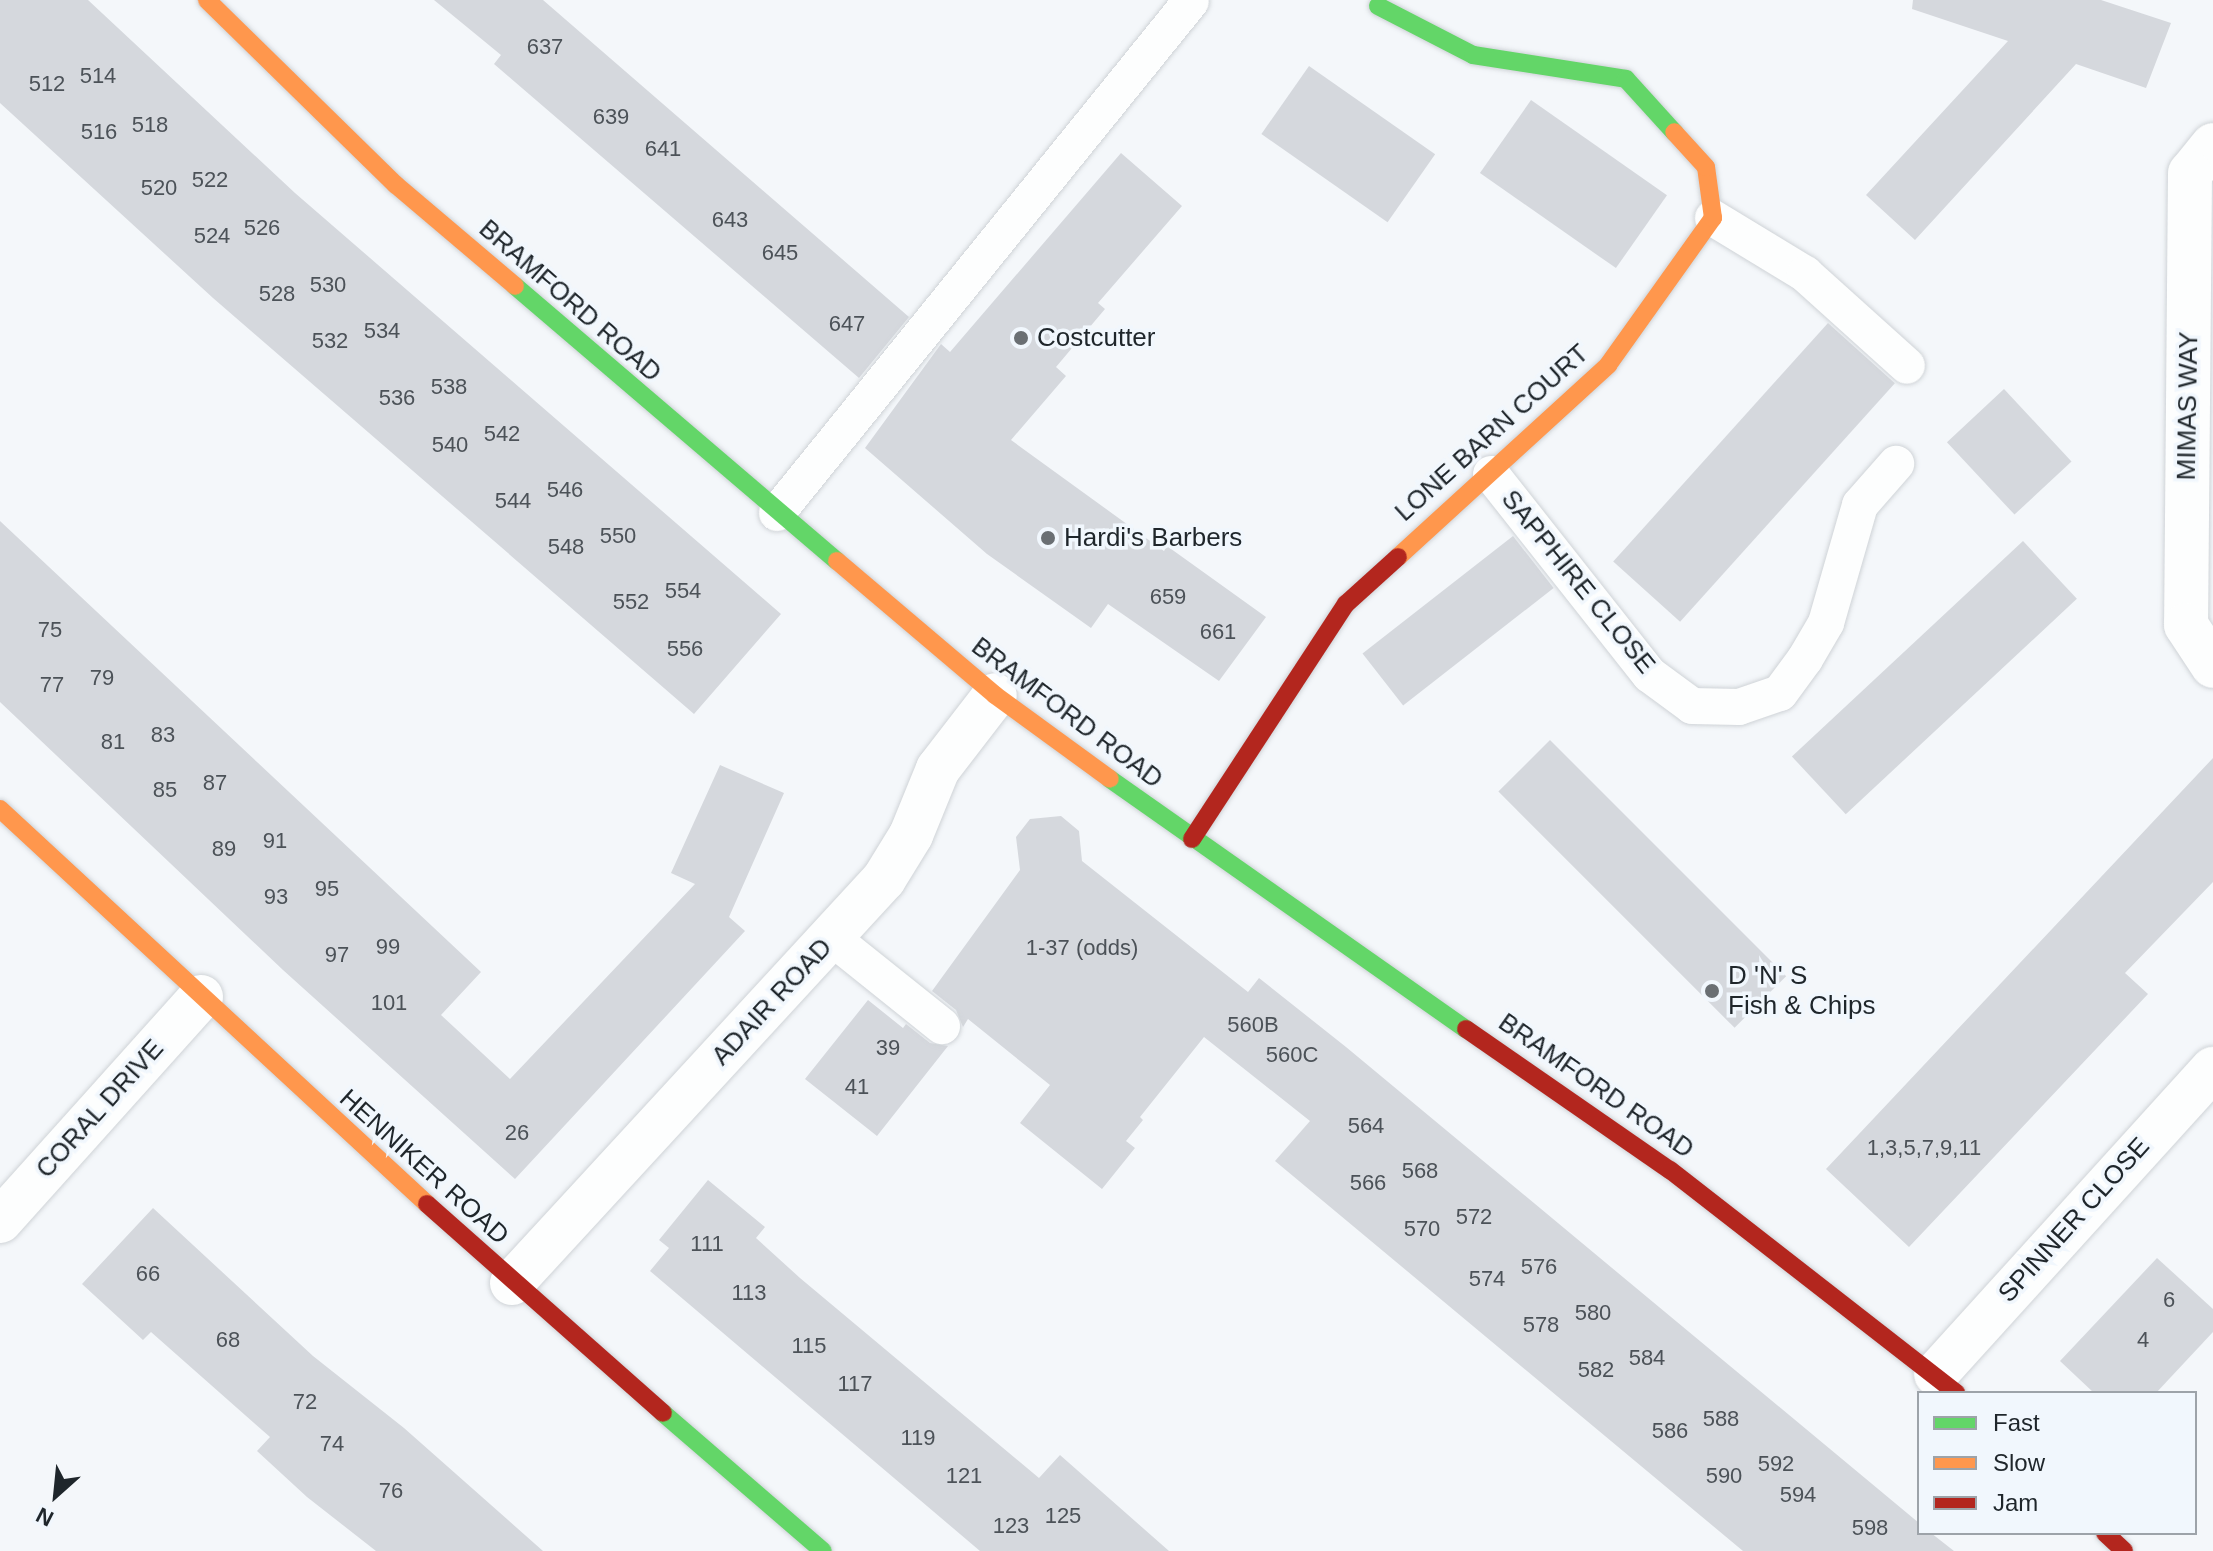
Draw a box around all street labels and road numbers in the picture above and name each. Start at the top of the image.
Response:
street label: BRAMFORD ROAD [473,213,667,389]
street label: MIMAS WAY [2171,331,2205,481]
street label: LONE BARN COURT [1389,338,1595,528]
street label: SAPPHIRE CLOSE [1494,484,1662,680]
street label: BRAMFORD ROAD [965,631,1169,795]
street label: ADAIR ROAD [705,932,839,1072]
street label: BRAMFORD ROAD [1492,1007,1700,1165]
street label: CORAL DRIVE [29,1033,171,1185]
street label: HENNIKER ROAD [333,1083,515,1251]
street label: SPINNER CLOSE [1992,1131,2156,1309]

